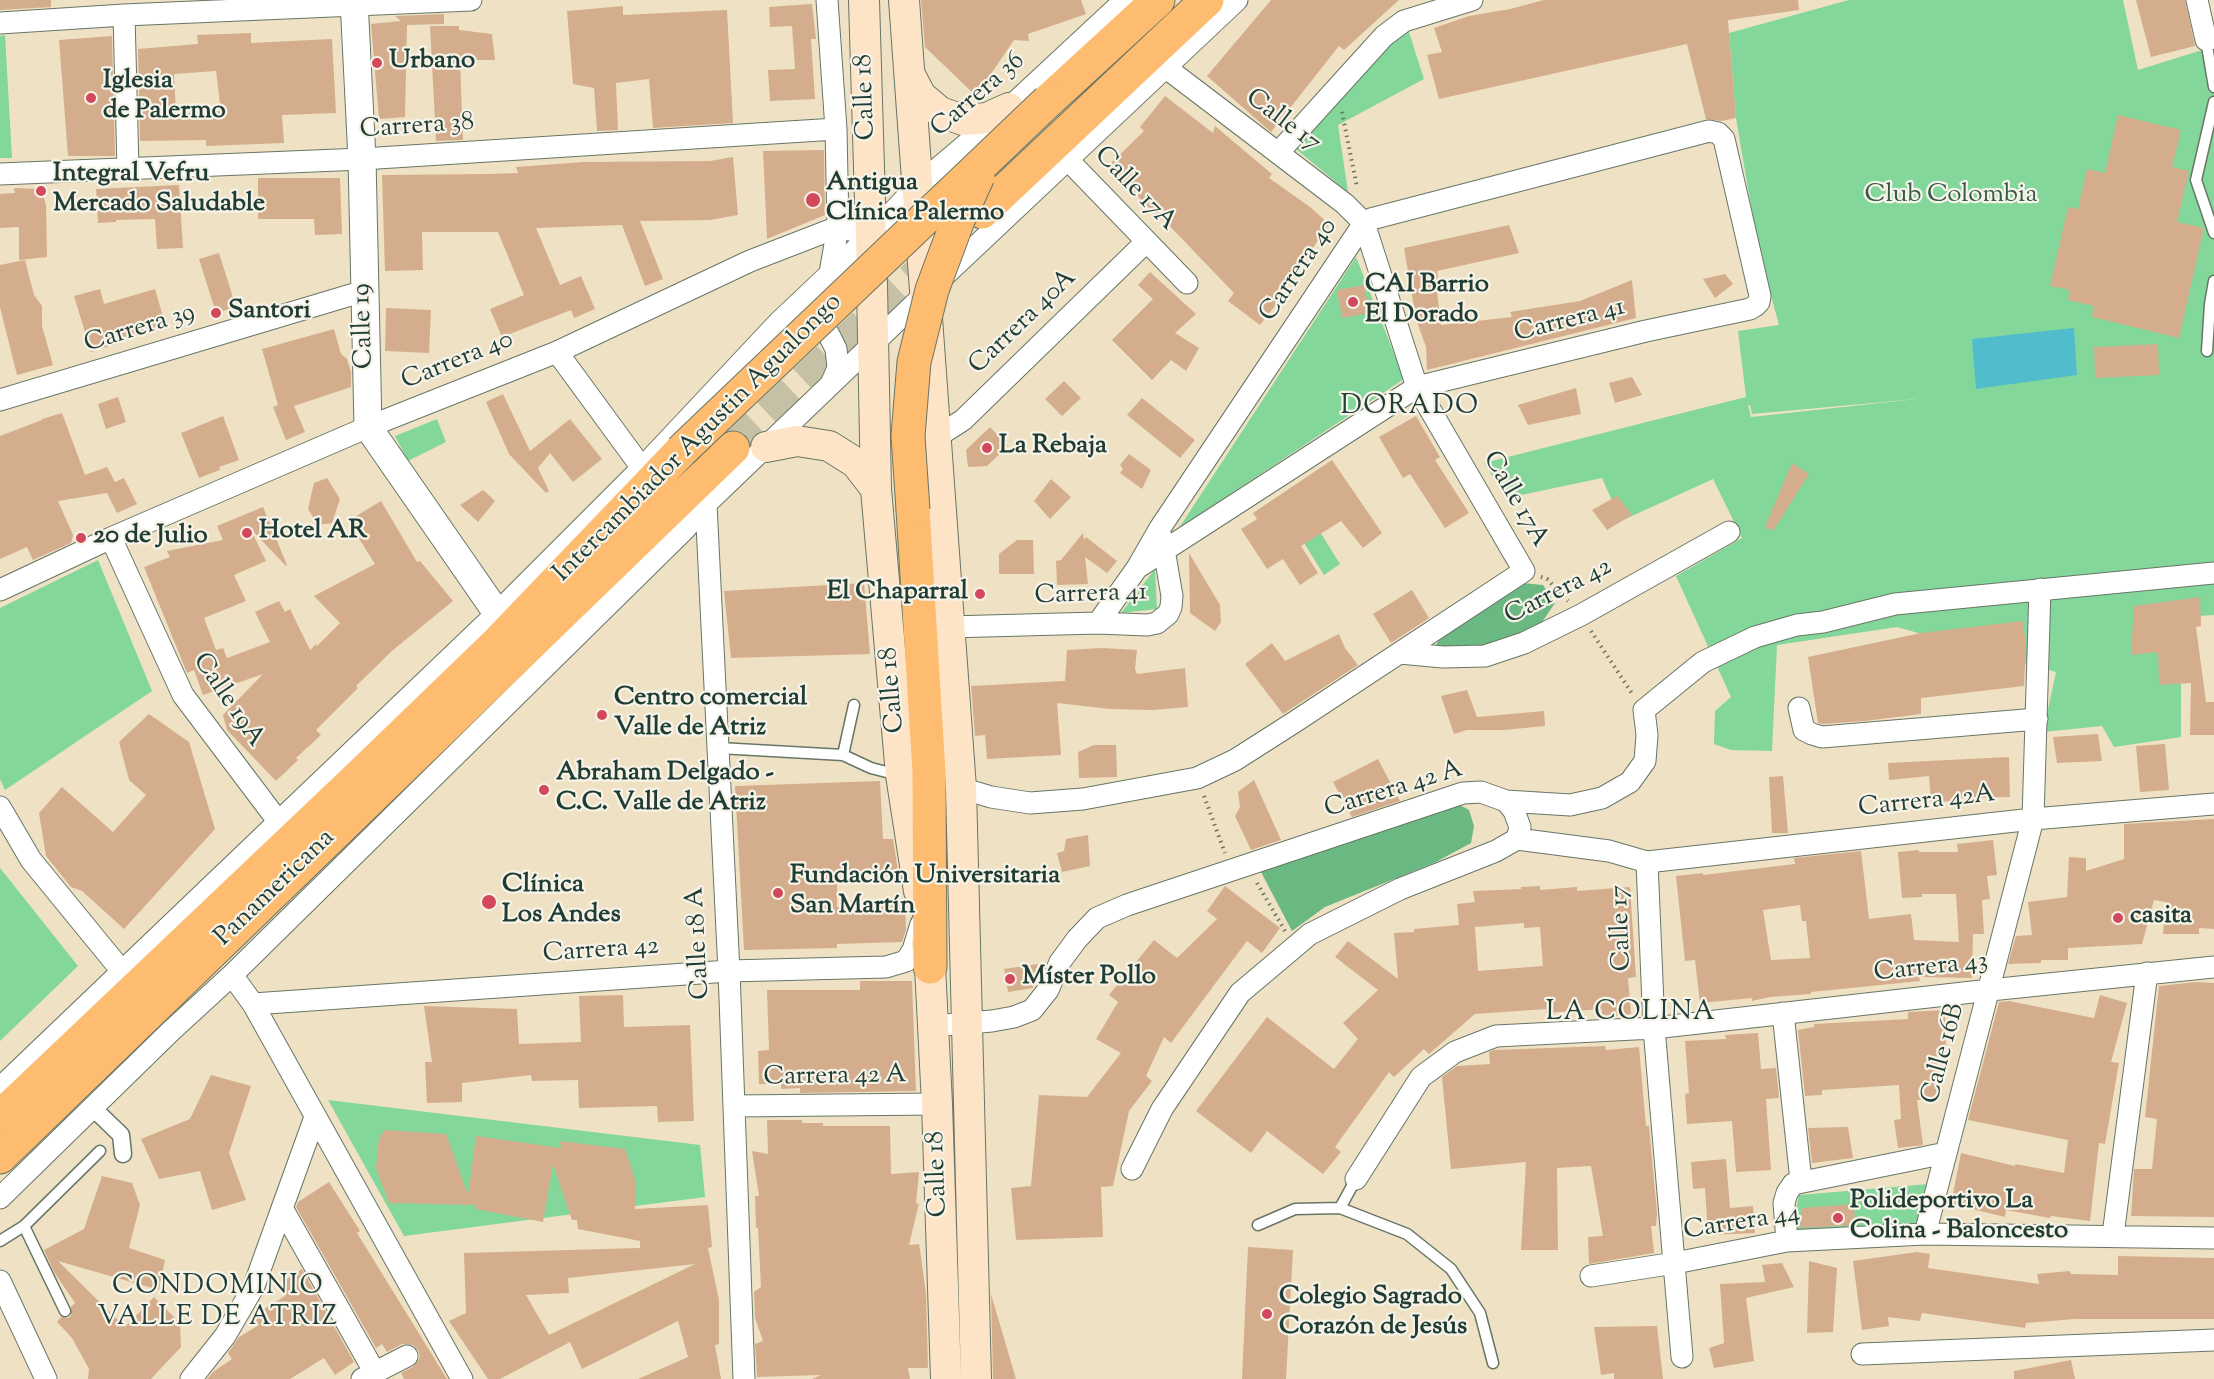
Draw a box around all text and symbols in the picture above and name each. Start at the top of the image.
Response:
place label: Urbano [389,47,475,79]
street label: Carrera 36 [926,47,1032,145]
street label: Calle 18 [850,53,884,141]
marker: Urbano [370,56,384,70]
place label: Iglesia de Palermo [103,67,226,128]
street label: Calle 17 [1238,84,1326,160]
marker: Iglesia de Palermo [84,91,98,105]
street label: Carrera 38 [359,108,475,148]
street label: Calle 17A [1086,141,1182,239]
place label: Integral Vefru Mercado Saludable [53,160,265,222]
place label: Antigua Clínica Palermo [826,169,1004,230]
park label: Club Colombia [1865,181,2037,213]
marker: Integral Vefru Mercado Saludable [34,184,48,198]
marker: Antigua Clínica Palermo [804,191,822,209]
street label: Carrera 40 [1254,213,1346,329]
street label: Carrera 40A [964,264,1084,382]
place label: CAI Barrio El Dorado [1365,271,1489,332]
street label: Calle 19 [348,283,382,369]
street label: Intercambiador Agustin Agualongo [548,288,850,590]
street label: Carrera 41 [1511,293,1629,351]
marker: CAI Barrio El Dorado [1346,295,1360,309]
place label: Santori [228,297,311,329]
street label: Carrera 39 [81,298,199,362]
marker: Santori [209,306,223,320]
street label: Carrera 40 [398,325,518,399]
district label: DORADO [1340,392,1480,424]
place label: La Rebaja [999,432,1107,464]
marker: La Rebaja [980,441,994,455]
street label: Calle 17A [1474,446,1554,554]
place label: Hotel AR [259,517,367,549]
place label: 20 de Julio [93,522,208,554]
marker: Hotel AR [240,526,254,540]
marker: 20 de Julio [74,531,88,545]
street label: Carrera 42 [1500,553,1618,633]
place label: El Chaparral [827,578,968,610]
street label: Carrera 41 [1034,578,1148,614]
marker: El Chaparral [973,587,987,601]
street label: Calle 18 [875,646,913,734]
street label: Calle 19A [184,648,270,754]
place label: Centro comercial Valle de Atriz [614,684,807,746]
marker: Centro comercial Valle de Atriz [595,708,609,722]
street label: Carrera 42 A [1321,755,1467,827]
place label: Abraham Delgado - C.C. Valle de Atriz [556,759,774,820]
street label: Carrera 42A [1857,780,1997,826]
marker: Abraham Delgado - C.C. Valle de Atriz [537,783,551,797]
street label: Panamericana [209,824,343,954]
place label: Fundación Universitaria San Martín [790,862,1060,924]
place label: Clínica Los Andes [502,871,621,933]
street label: Calle 17 [1606,884,1640,972]
street label: Calle 18 A [681,886,719,1000]
marker: Fundación Universitaria San Martín [771,886,785,900]
marker: Clínica Los Andes [480,893,498,911]
place label: casita [2130,902,2192,934]
marker: casita [2111,911,2125,925]
street label: Carrera 42 [542,932,660,972]
street label: Carrera 43 [1872,947,1990,991]
place label: Míster Pollo [1022,963,1156,995]
marker: Míster Pollo [1003,972,1017,986]
district label: LA COLINA [1546,998,1716,1030]
street label: Calle 16B [1917,1000,1973,1108]
street label: Carrera 42 A [763,1061,907,1095]
street label: Calle 18 [922,1130,956,1218]
place label: Polideportivo La Colina - Baloncesto [1850,1187,2068,1248]
street label: Carrera 44 [1682,1199,1802,1249]
marker: Polideportivo La Colina - Baloncesto [1831,1211,1845,1225]
district label: CONDOMINIO VALLE DE ATRIZ [98,1272,338,1335]
place label: Colegio Sagrado Corazón de Jesús [1279,1283,1467,1344]
marker: Colegio Sagrado Corazón de Jesús [1260,1307,1274,1321]

